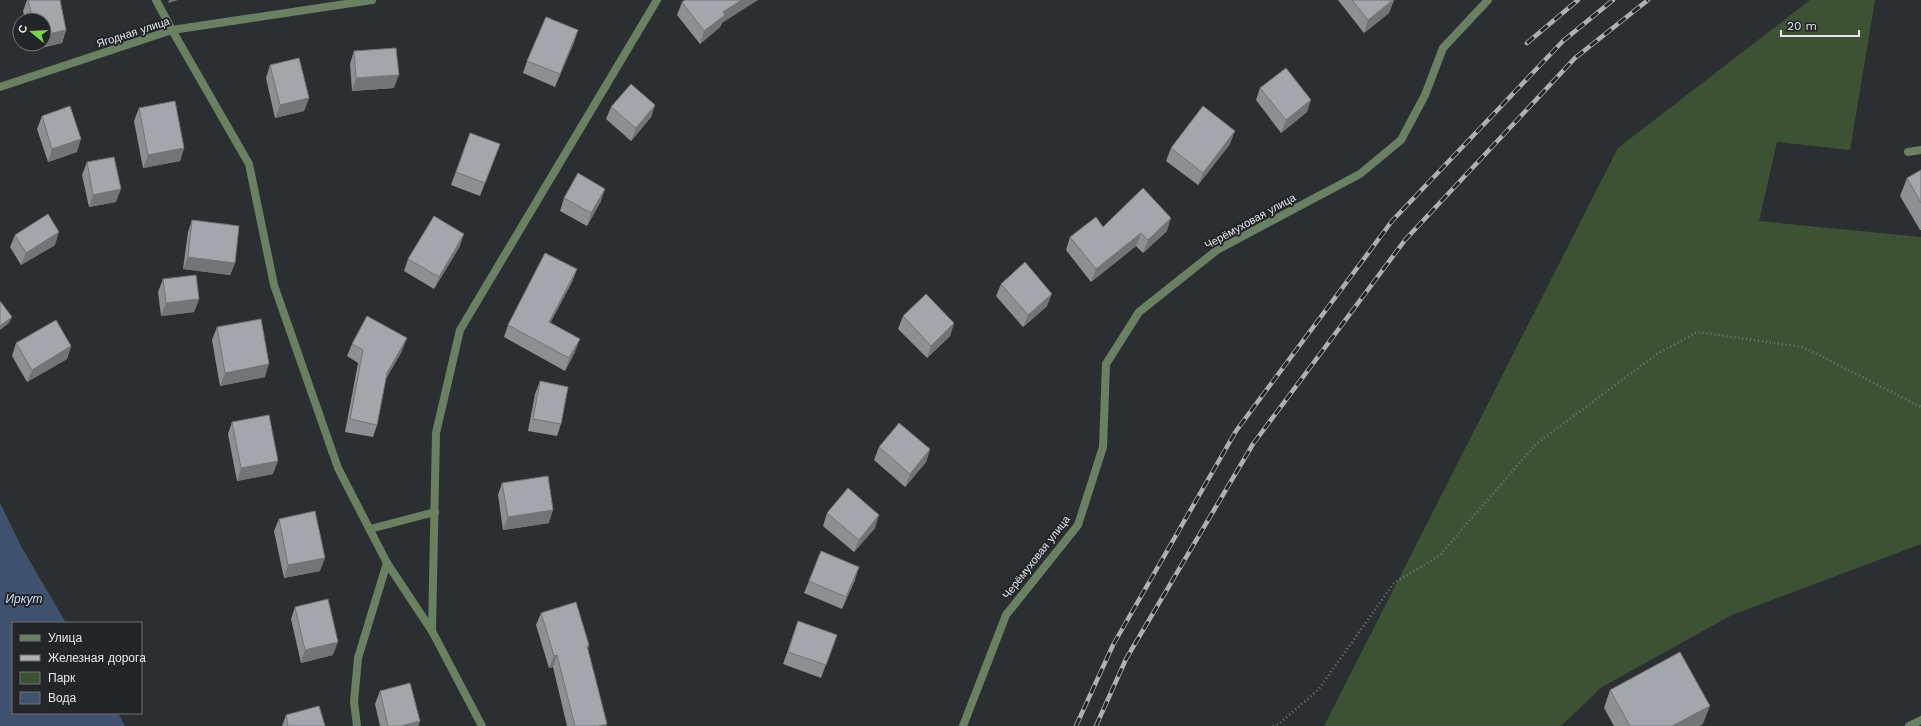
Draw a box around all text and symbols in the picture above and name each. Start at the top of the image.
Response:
north arrow [12,12,52,52]
scale bar [1781,12,1859,38]
street label: Ягодная улица [95,14,172,50]
text: 20 m [1787,19,1817,33]
text: С [16,23,30,35]
street label: Черёмуховая улица [1202,191,1299,252]
street label: Черёмуховая улица [1000,512,1074,602]
water label: Иркут [6,592,42,606]
legend [12,622,142,714]
text: Улица [48,631,82,645]
text: Железная дорога [48,651,146,665]
text: Парк [48,671,76,685]
text: Вода [48,691,76,705]

